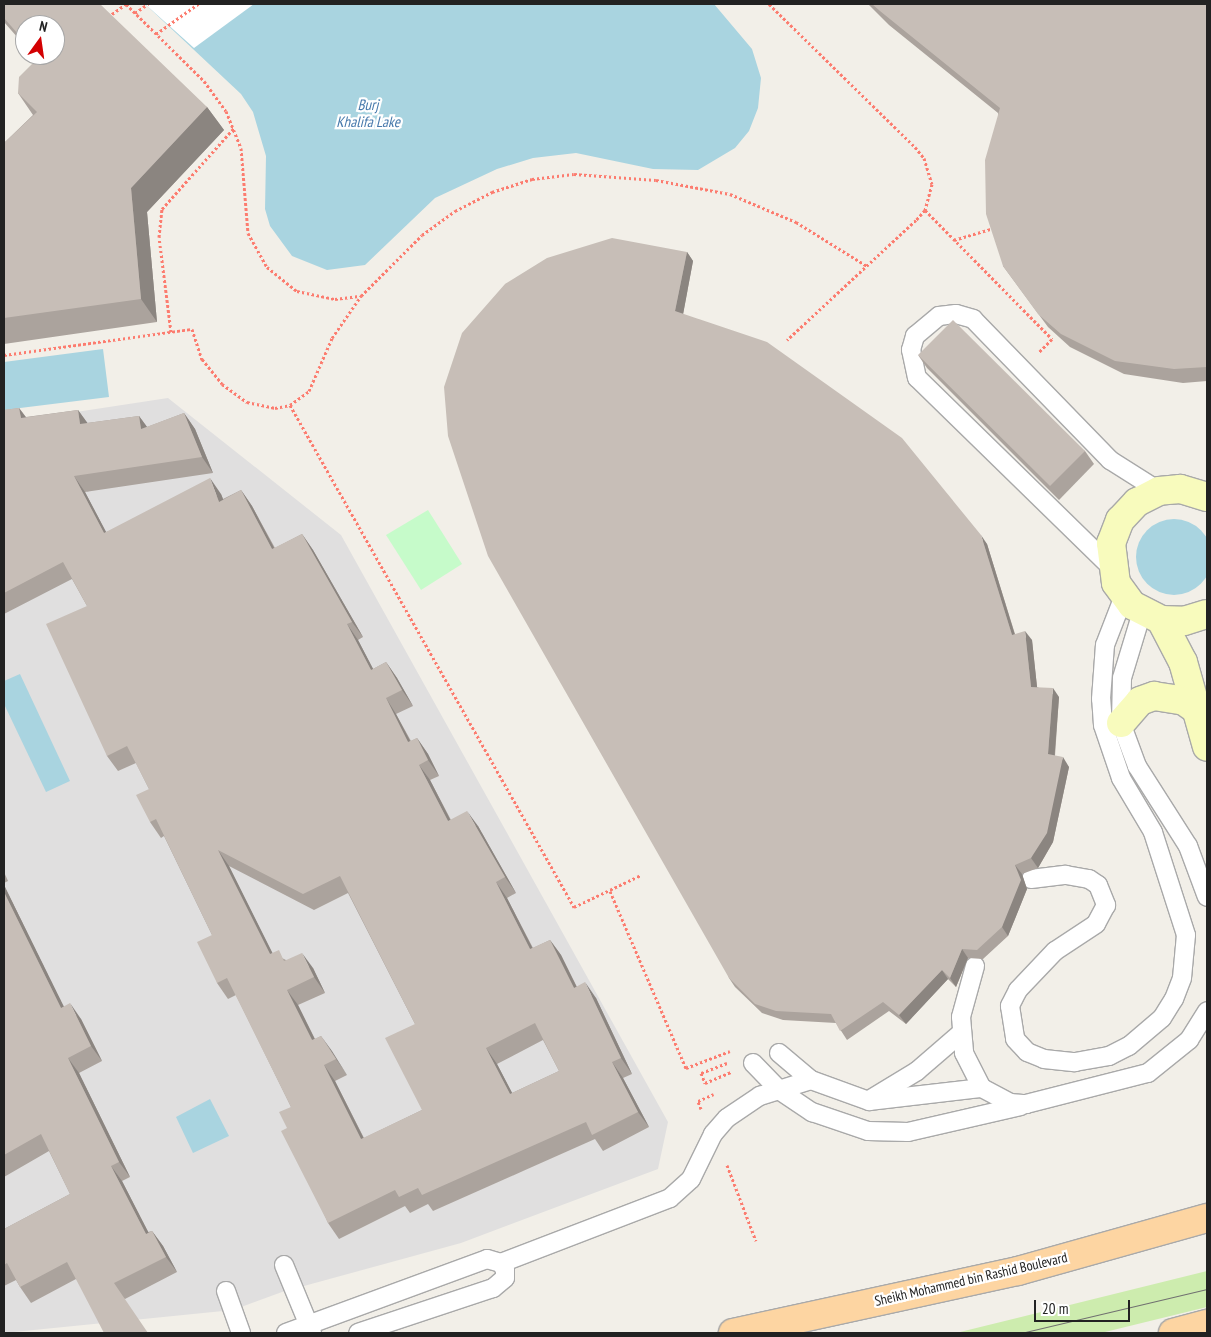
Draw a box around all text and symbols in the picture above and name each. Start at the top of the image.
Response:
north arrow [15,15,65,65]
text: N [38,17,49,36]
water label: Burj Khalifa Lake [336,95,400,130]
street label: Sheikh Mohammed bin Rashid Boulevard [873,1249,1069,1309]
scale bar [1036,1290,1132,1322]
text: 20 m [1042,1299,1068,1318]

